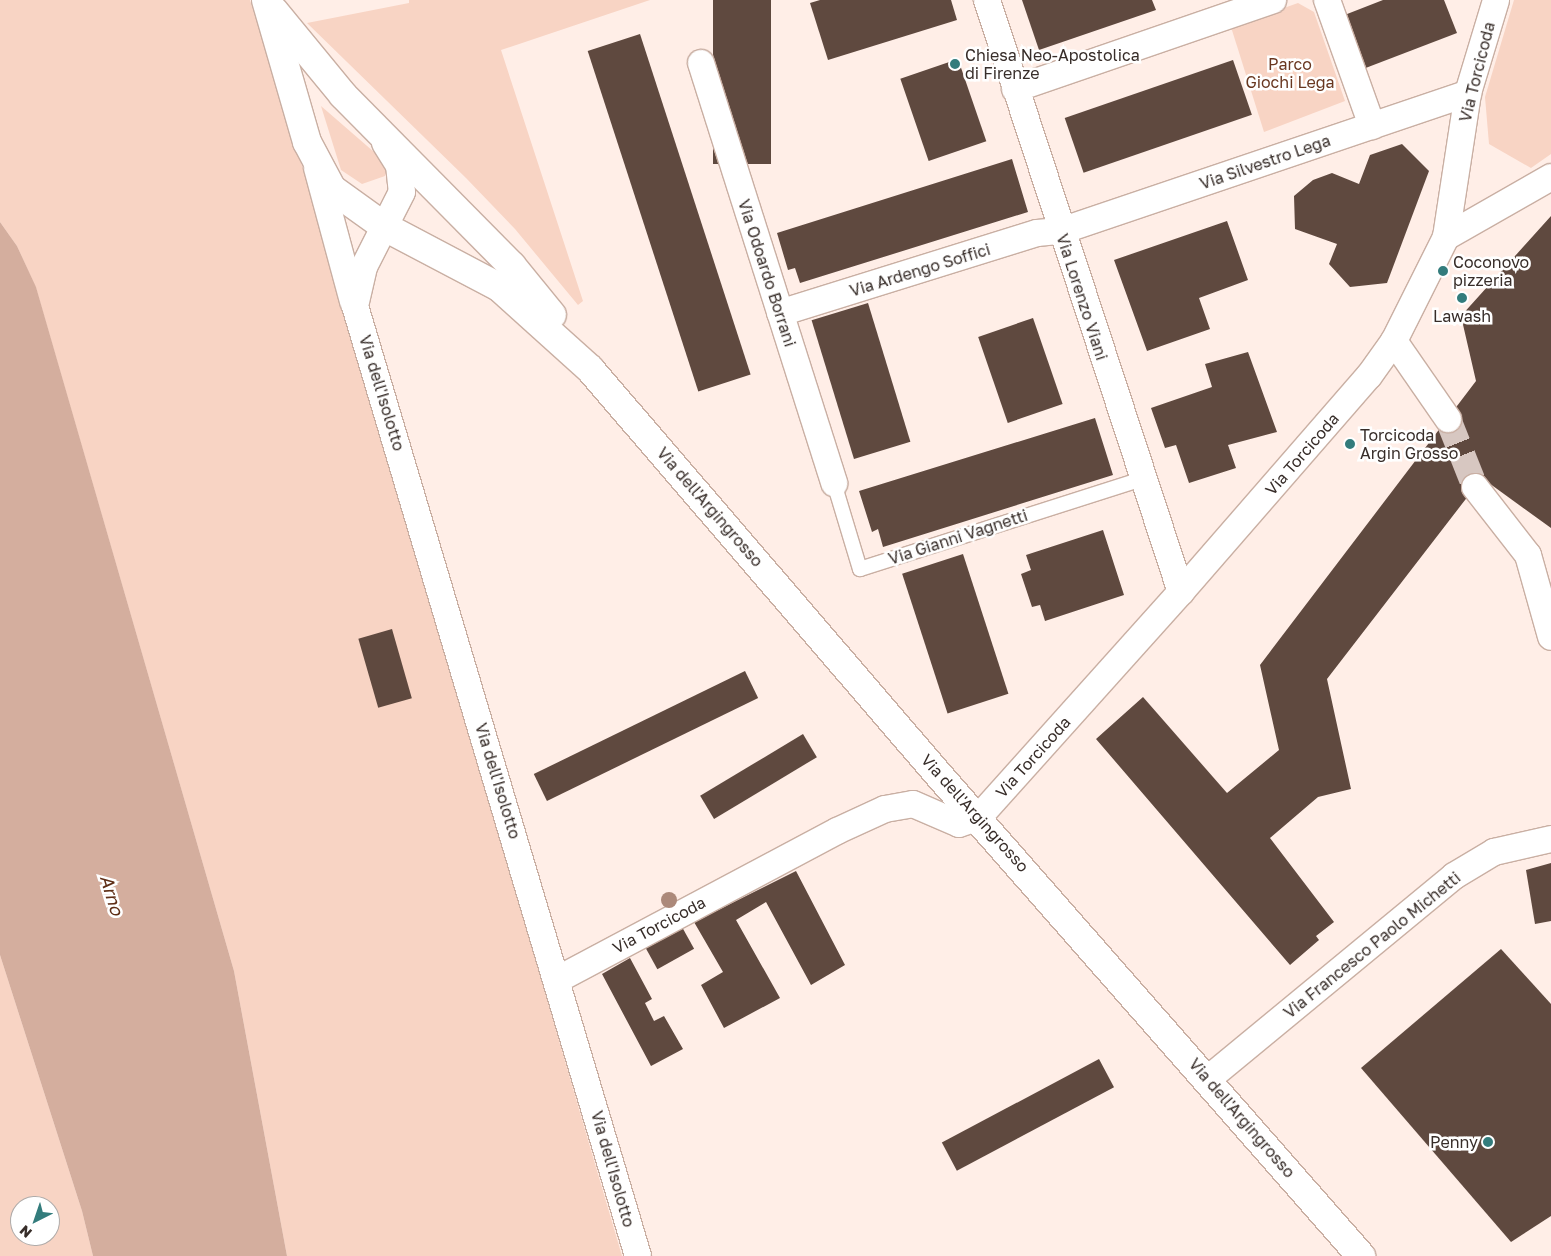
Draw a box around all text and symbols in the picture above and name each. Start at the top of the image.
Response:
street label: Via Torcicoda [1455,20,1499,124]
place label: Chiesa Neo-Apostolica di Firenze [965,45,1140,83]
park label: Parco Giochi Lega [1245,54,1335,92]
marker: Chiesa Neo-Apostolica di Firenze [949,58,961,70]
street label: Via Silvestro Lega [1197,131,1333,193]
street label: Via Odoardo Borrani [734,197,800,349]
street label: Via Lorenzo Viani [1053,231,1111,363]
street label: Via Ardengo Soffici [847,239,993,301]
place label: Coconovo pizzeria [1453,252,1529,290]
marker: Coconovo pizzeria [1437,265,1449,277]
marker: Lawash [1456,292,1468,304]
place label: Lawash [1433,306,1491,326]
street label: Via dell'Isolotto [355,333,409,453]
street label: Via Torcicoda [1261,409,1343,499]
place label: Torcicoda Argin Grosso [1360,425,1458,463]
marker: Torcicoda Argin Grosso [1344,438,1356,450]
street label: Via dell'Argingrosso [653,443,767,571]
street label: Via Gianni Vagnetti [886,505,1030,569]
street label: Via Torcicoda [992,713,1074,801]
street label: Via dell'Isolotto [471,721,525,841]
street label: Via dell'Argingrosso [917,750,1033,876]
street label: Via Francesco Paolo Michetti [1280,868,1464,1022]
water label: Arno [96,872,128,918]
street label: Via Torcicoda [609,892,709,958]
street label: Via dell'Argingrosso [1185,1054,1299,1182]
street label: Via dell'Isolotto [587,1109,639,1229]
place label: Penny [1430,1132,1478,1152]
marker: Penny [1482,1136,1494,1148]
north arrow [10,1196,60,1246]
text: N [16,1222,35,1242]

